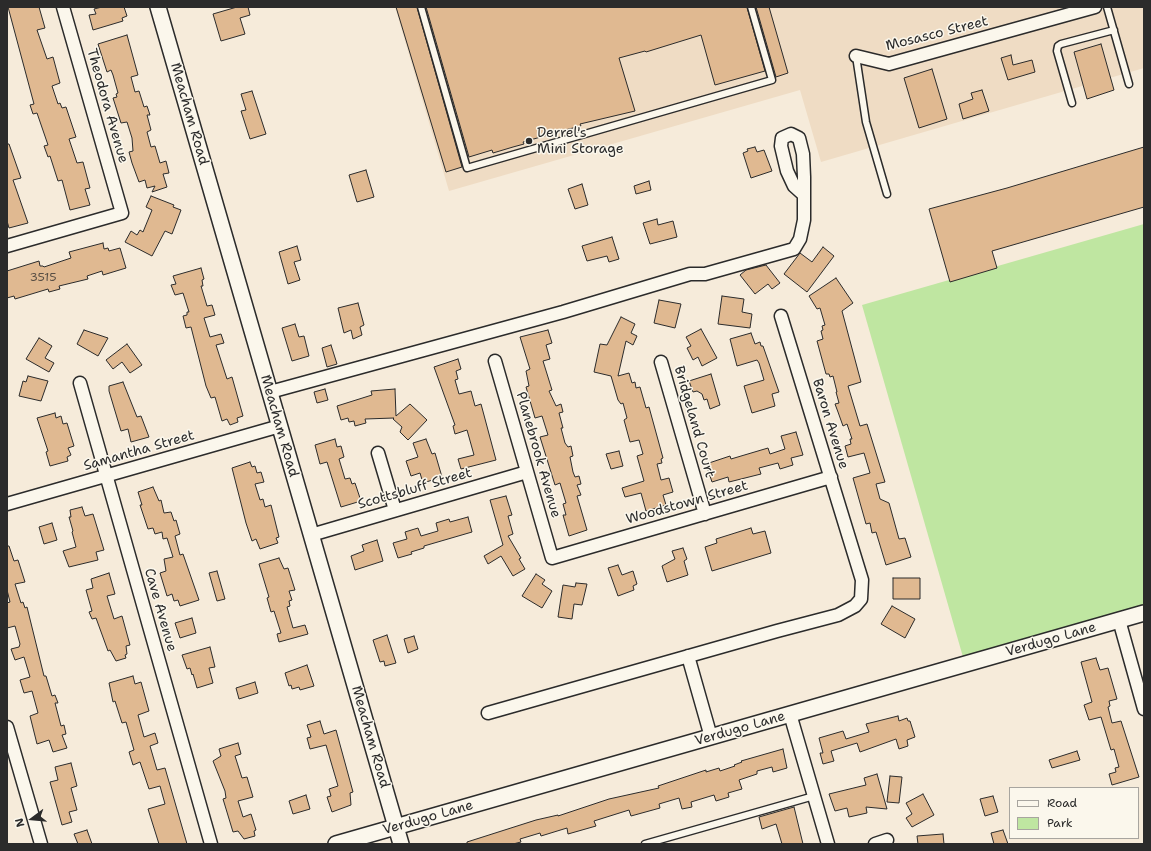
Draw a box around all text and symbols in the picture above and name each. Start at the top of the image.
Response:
street label: Mosasco Street [884,13,990,55]
street label: Theodora Avenue [83,47,131,165]
street label: Meacham Road [166,61,212,167]
place label: Derrel's Mini Storage [537,125,624,158]
marker: Derrel's Mini Storage [524,136,534,146]
house number: 3515 [29,271,57,285]
street label: Bridgeland Court [670,364,718,480]
street label: Meacham Road [256,373,302,479]
street label: Baron Avenue [808,377,852,471]
street label: Planebrook Avenue [512,390,564,520]
street label: Samantha Street [82,427,196,475]
street label: Scottsbluff Street [356,465,474,513]
street label: Woodstown Street [624,478,750,528]
street label: Cave Avenue [140,566,180,654]
street label: Verdugo Lane [1004,619,1098,661]
street label: Meacham Road [347,684,393,790]
street label: Verdugo Lane [693,708,787,750]
legend [1009,787,1139,839]
text: Road [1047,795,1077,811]
street label: Verdugo Lane [381,797,475,839]
north arrow [12,799,52,839]
text: Park [1047,815,1073,831]
text: N [12,816,28,829]

